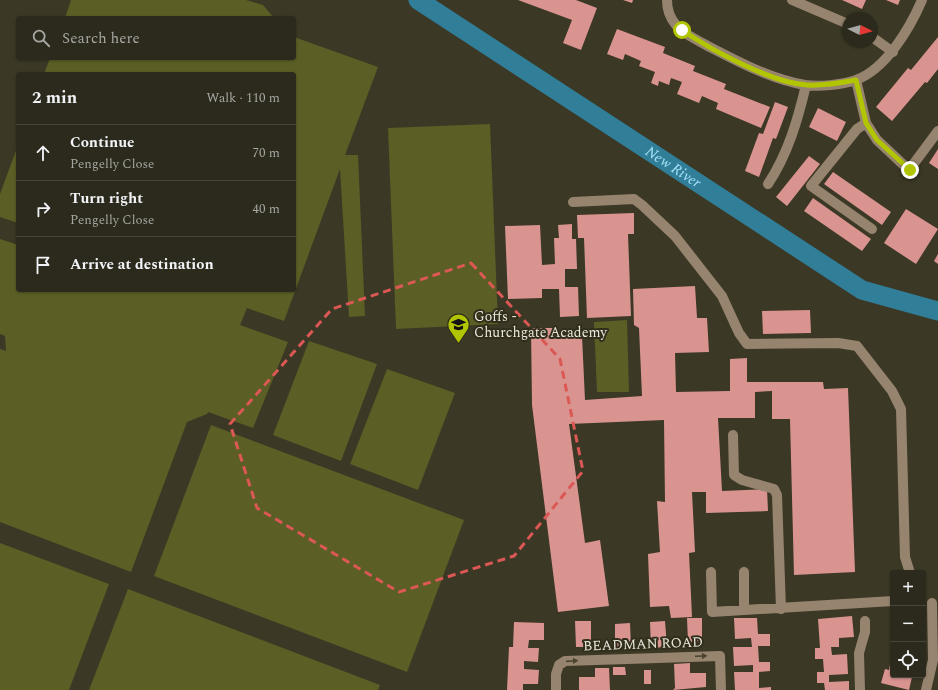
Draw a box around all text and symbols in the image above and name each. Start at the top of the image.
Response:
north arrow [842,12,878,48]
search box [16,16,296,60]
route start [673,21,691,39]
icon: search [30,27,52,49]
text: Search here [62,27,140,50]
text: 2 min [32,85,77,111]
text: Walk · 110 m [206,88,280,108]
text: Continue [70,131,135,154]
water label: New River [641,140,707,194]
icon: ahead [32,142,54,164]
text: 70 m [253,143,280,163]
text: Pengelly Close [70,154,154,174]
route end [901,161,919,179]
text: Turn right [70,187,143,210]
icon: right [32,198,54,220]
text: 40 m [253,199,280,219]
text: Pengelly Close [70,210,154,230]
text: Arrive at destination [70,253,214,276]
icon: arrive [32,254,54,276]
place label: Goffs - Churchgate Academy [474,306,608,343]
school or university icon: Goffs - Churchgate Academy [446,311,472,344]
map controls [890,570,926,678]
button: + [890,570,926,606]
button: − [890,606,926,642]
street label: BEADMAN ROAD [583,631,703,657]
button: locate [890,642,926,678]
one-way arrow [695,653,707,660]
one-way arrow [565,658,578,665]

